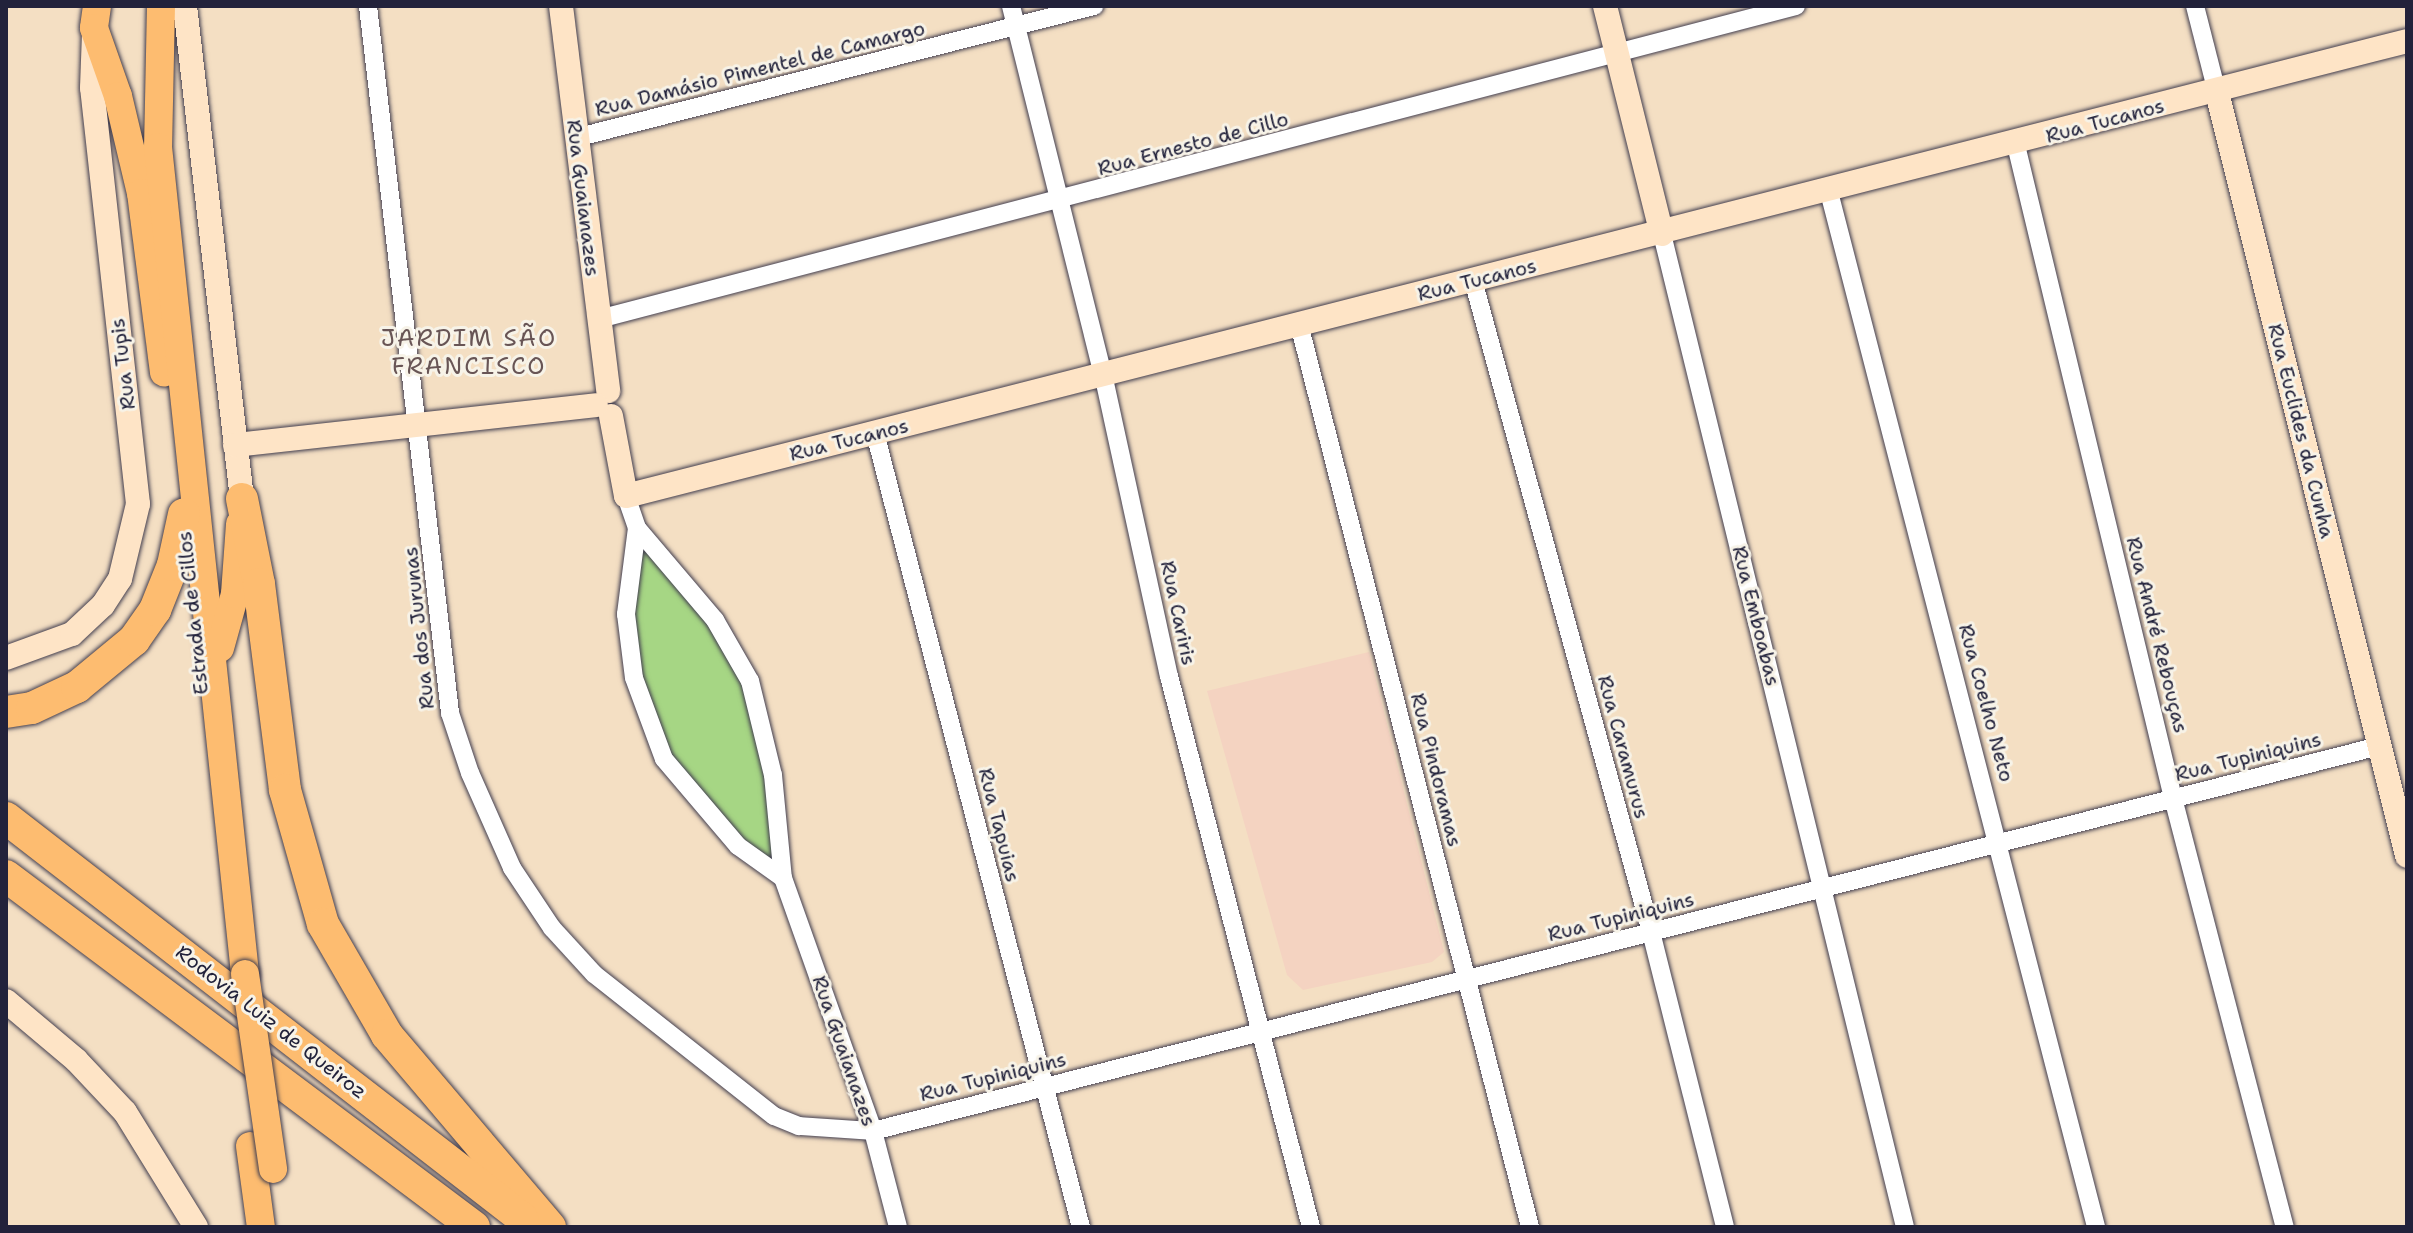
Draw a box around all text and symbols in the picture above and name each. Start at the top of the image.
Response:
street label: Rua Damásio Pimentel de Camargo [593,16,927,122]
street label: Rua Tucanos [2043,94,2167,148]
street label: Rua Ernesto de Cillo [1095,107,1291,181]
street label: Rua Guaianazes [561,118,605,278]
street label: Rua Tucanos [1415,254,1539,306]
street label: Rua Tupis [105,317,141,411]
street label: Rua Euclides da Cunha [2263,321,2339,541]
district label: JARDIM SÃO FRANCISCO [381,325,557,381]
street label: Rua Tucanos [787,414,911,466]
street label: Estrada de Cillos [172,530,214,696]
street label: Rua André Rebouças [2121,534,2193,736]
street label: Rua Emboabas [1727,544,1785,688]
street label: Rua dos Jurunas [399,546,439,710]
street label: Rua Cariris [1155,559,1201,667]
street label: Rua Coelho Neto [1953,621,2019,785]
street label: Rua Caramurus [1592,673,1654,821]
street label: Rua Pindoramas [1405,691,1467,849]
street label: Rua Tupiniquins [2172,727,2324,787]
street label: Rua Tapuias [973,766,1025,884]
street label: Rua Tupiniquins [1545,887,1697,947]
street label: Rodovia Luiz de Queiroz [171,940,371,1104]
street label: Rua Guaianazes [807,973,881,1129]
street label: Rua Tupiniquins [917,1047,1069,1107]

